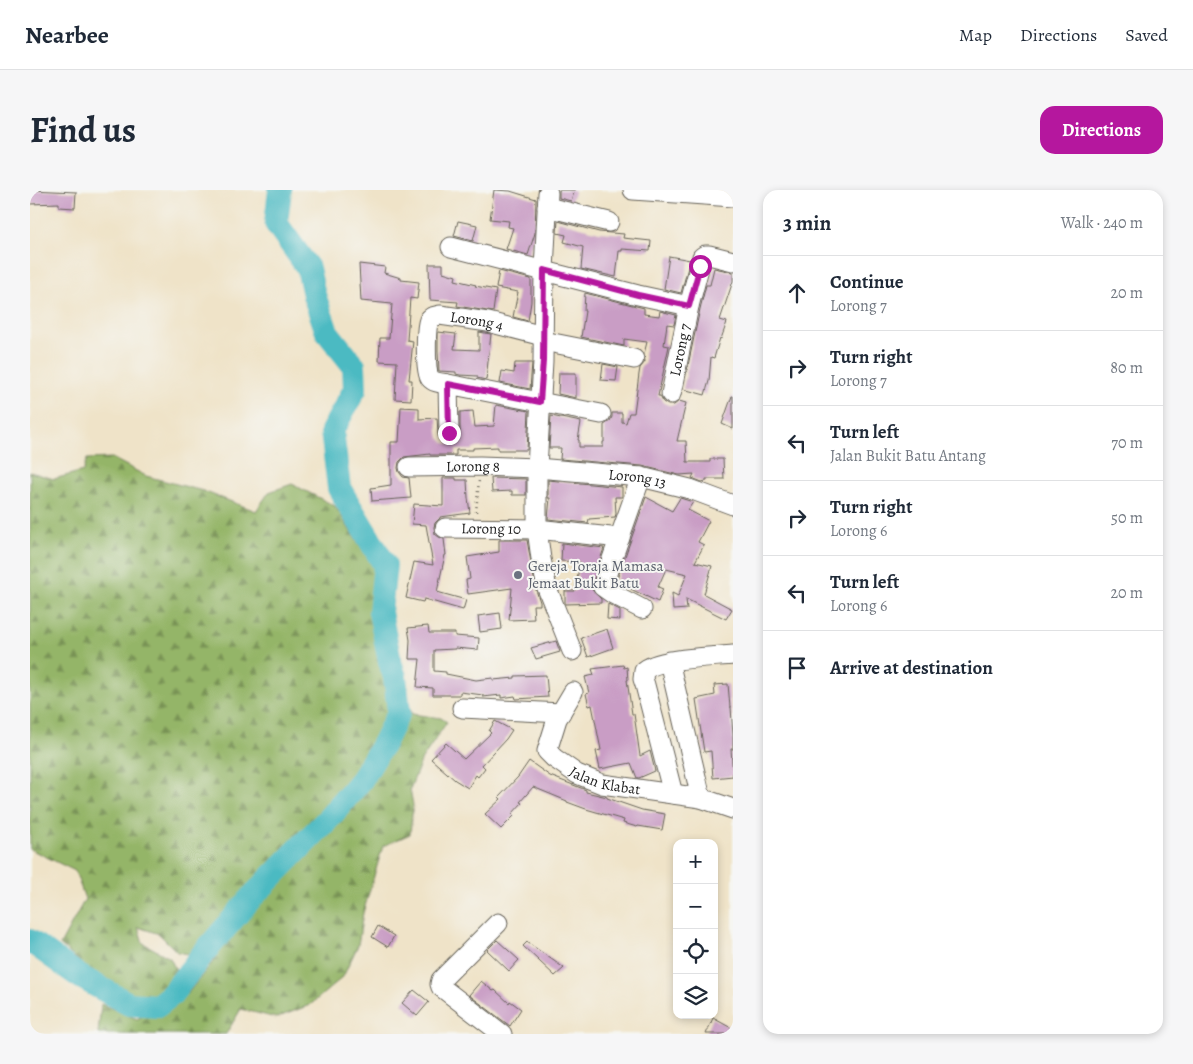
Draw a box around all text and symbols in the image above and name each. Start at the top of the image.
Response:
text: Nearbee [25,19,109,51]
text: Map [959,23,992,47]
text: Directions [1020,23,1097,47]
text: Saved [1125,23,1168,47]
text: Find us [30,106,136,154]
button: Directions [1040,106,1163,154]
text: 3 min [783,209,831,237]
text: Walk · 240 m [1061,212,1143,234]
route start [689,255,712,278]
text: Continue [830,269,904,295]
icon: ahead [783,279,811,307]
text: 20 m [1110,282,1143,304]
text: Lorong 7 [830,295,887,317]
street label: Lorong 4 [449,307,506,336]
street label: Lorong 7 [665,321,695,378]
text: Turn right [830,344,912,370]
icon: right [783,354,811,382]
text: 80 m [1110,357,1143,379]
text: Lorong 7 [830,370,887,392]
text: Turn left [830,419,899,445]
route end [438,422,461,445]
icon: left [783,429,811,457]
text: 70 m [1111,432,1143,454]
text: Jalan Bukit Batu Antang [830,445,986,467]
street label: Lorong 8 [446,456,500,477]
street label: Lorong 13 [608,464,668,493]
text: Turn right [830,494,912,520]
icon: right [783,504,811,532]
text: 50 m [1111,507,1143,529]
street label: Lorong 10 [461,518,521,539]
text: Lorong 6 [830,520,887,542]
place label: Gereja Toraja Mamasa Jemaat Bukit Batu [528,556,664,593]
marker: Gereja Toraja Mamasa Jemaat Bukit Batu [512,569,524,581]
text: Turn left [830,569,899,595]
icon: left [783,579,811,607]
text: 20 m [1110,582,1143,604]
text: Lorong 6 [830,595,887,617]
icon: arrive [783,654,811,682]
text: Arrive at destination [830,655,993,681]
street label: Jalan Klabat [565,762,642,799]
map controls [673,839,718,1019]
button: + [673,839,718,884]
button: − [673,884,718,929]
button: locate [673,929,718,974]
button: layers [673,974,718,1019]

